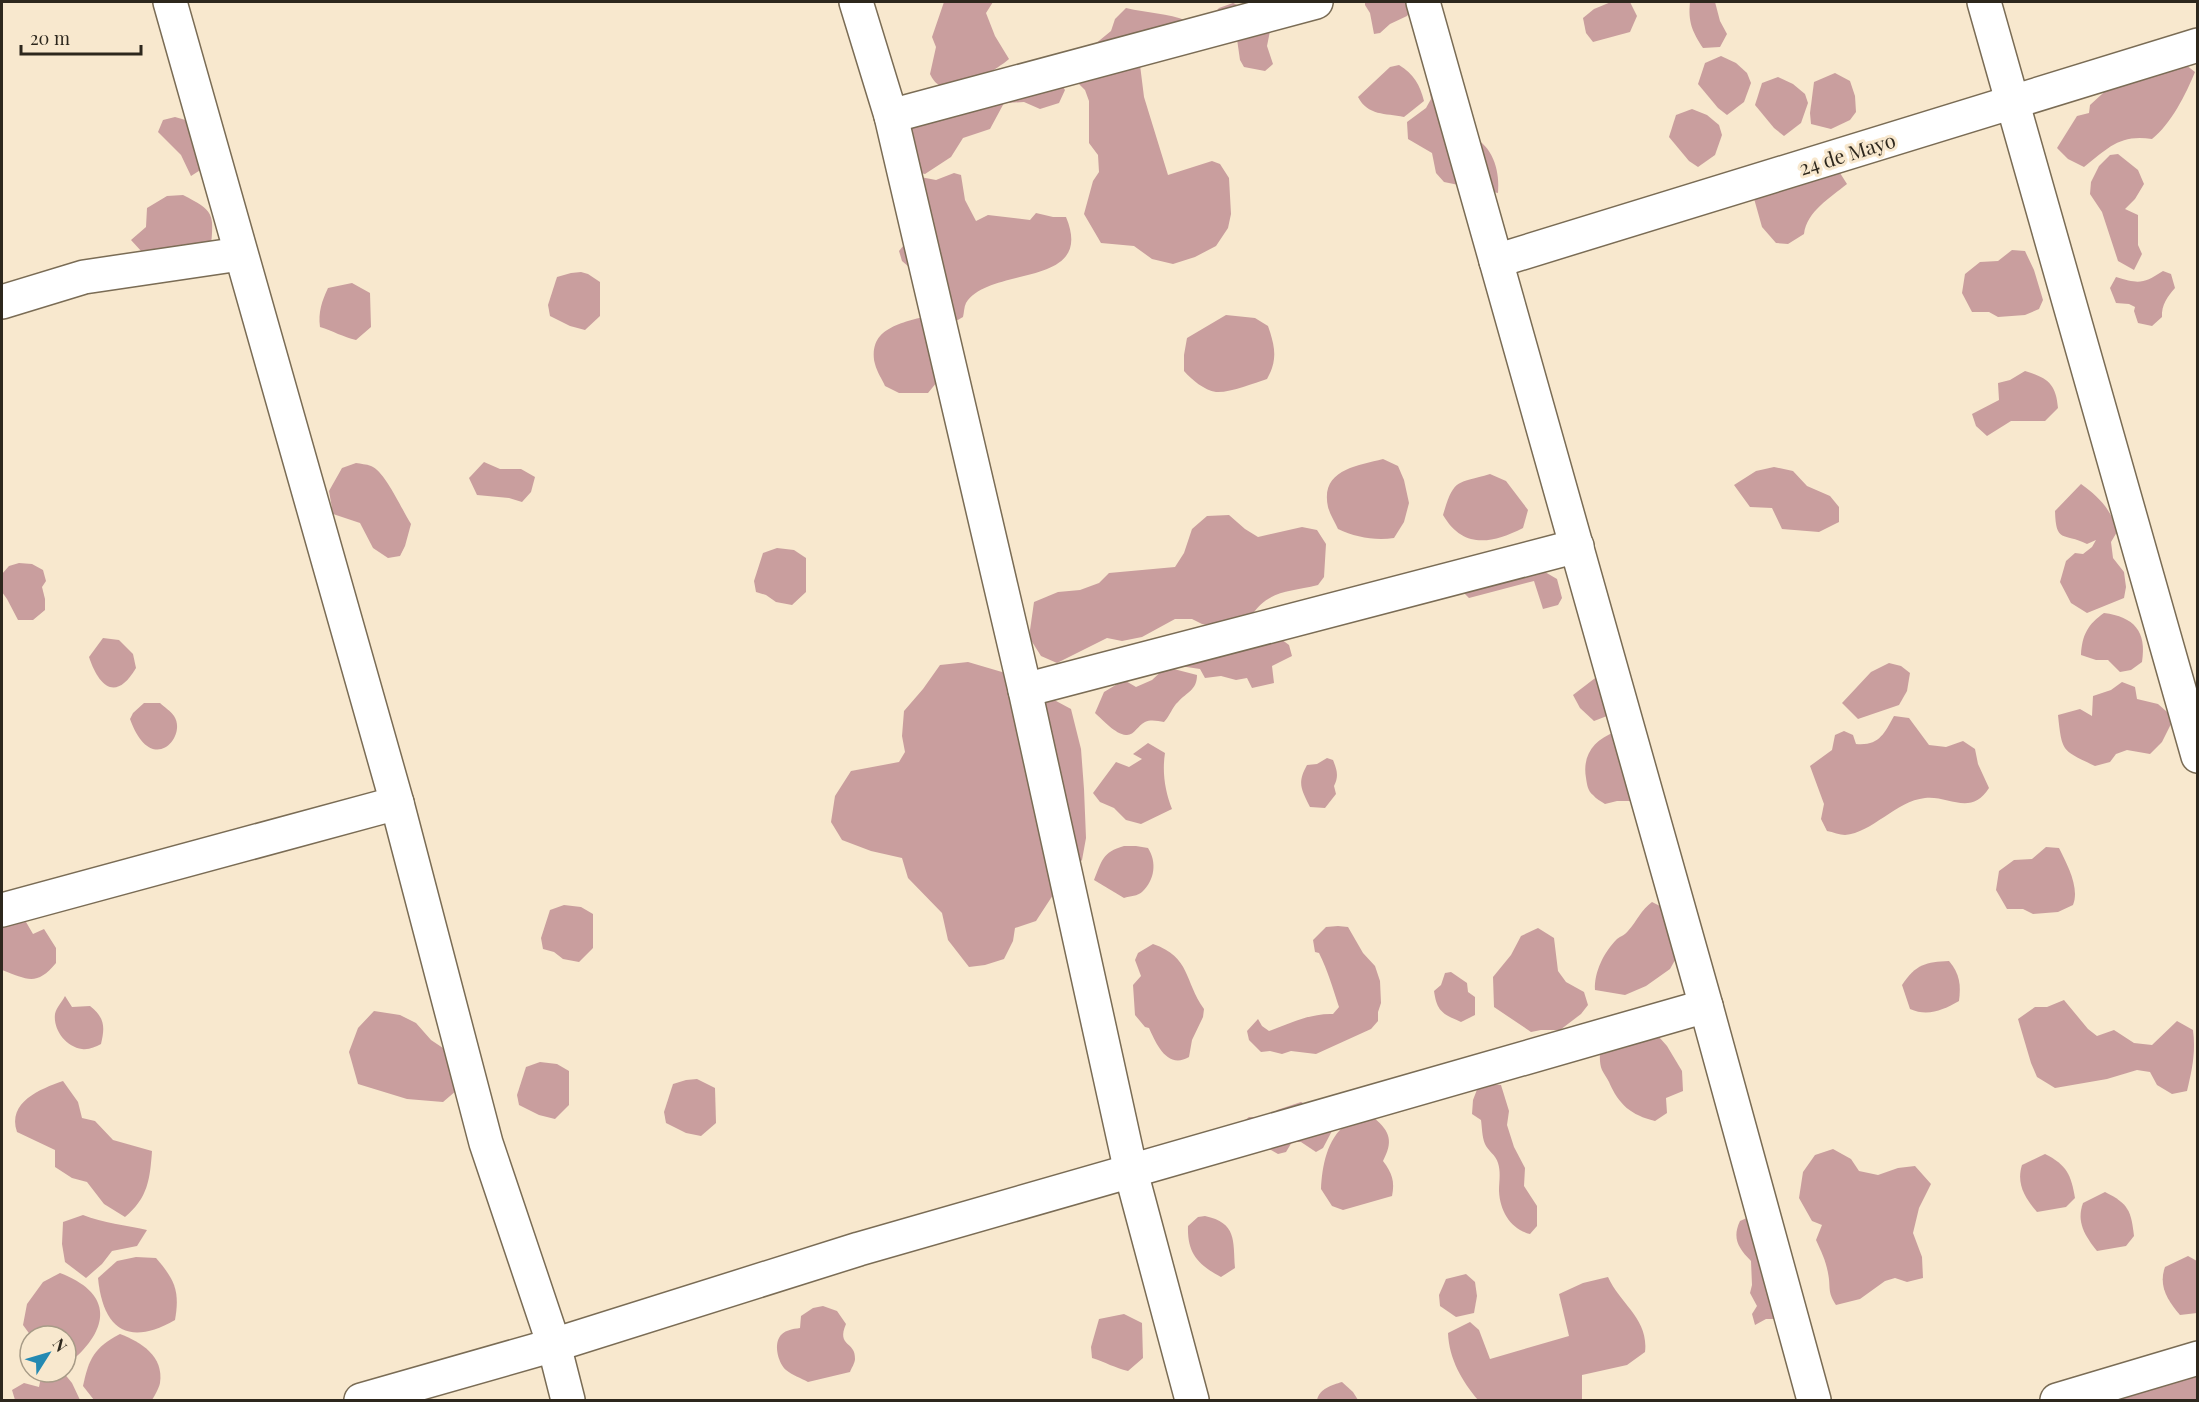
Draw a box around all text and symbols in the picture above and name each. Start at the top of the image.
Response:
scale bar [21,18,141,56]
text: 20 m [30,26,70,50]
street label: 24 de Mayo [1796,126,1898,180]
north arrow [18,1324,78,1384]
text: N [49,1334,73,1356]

